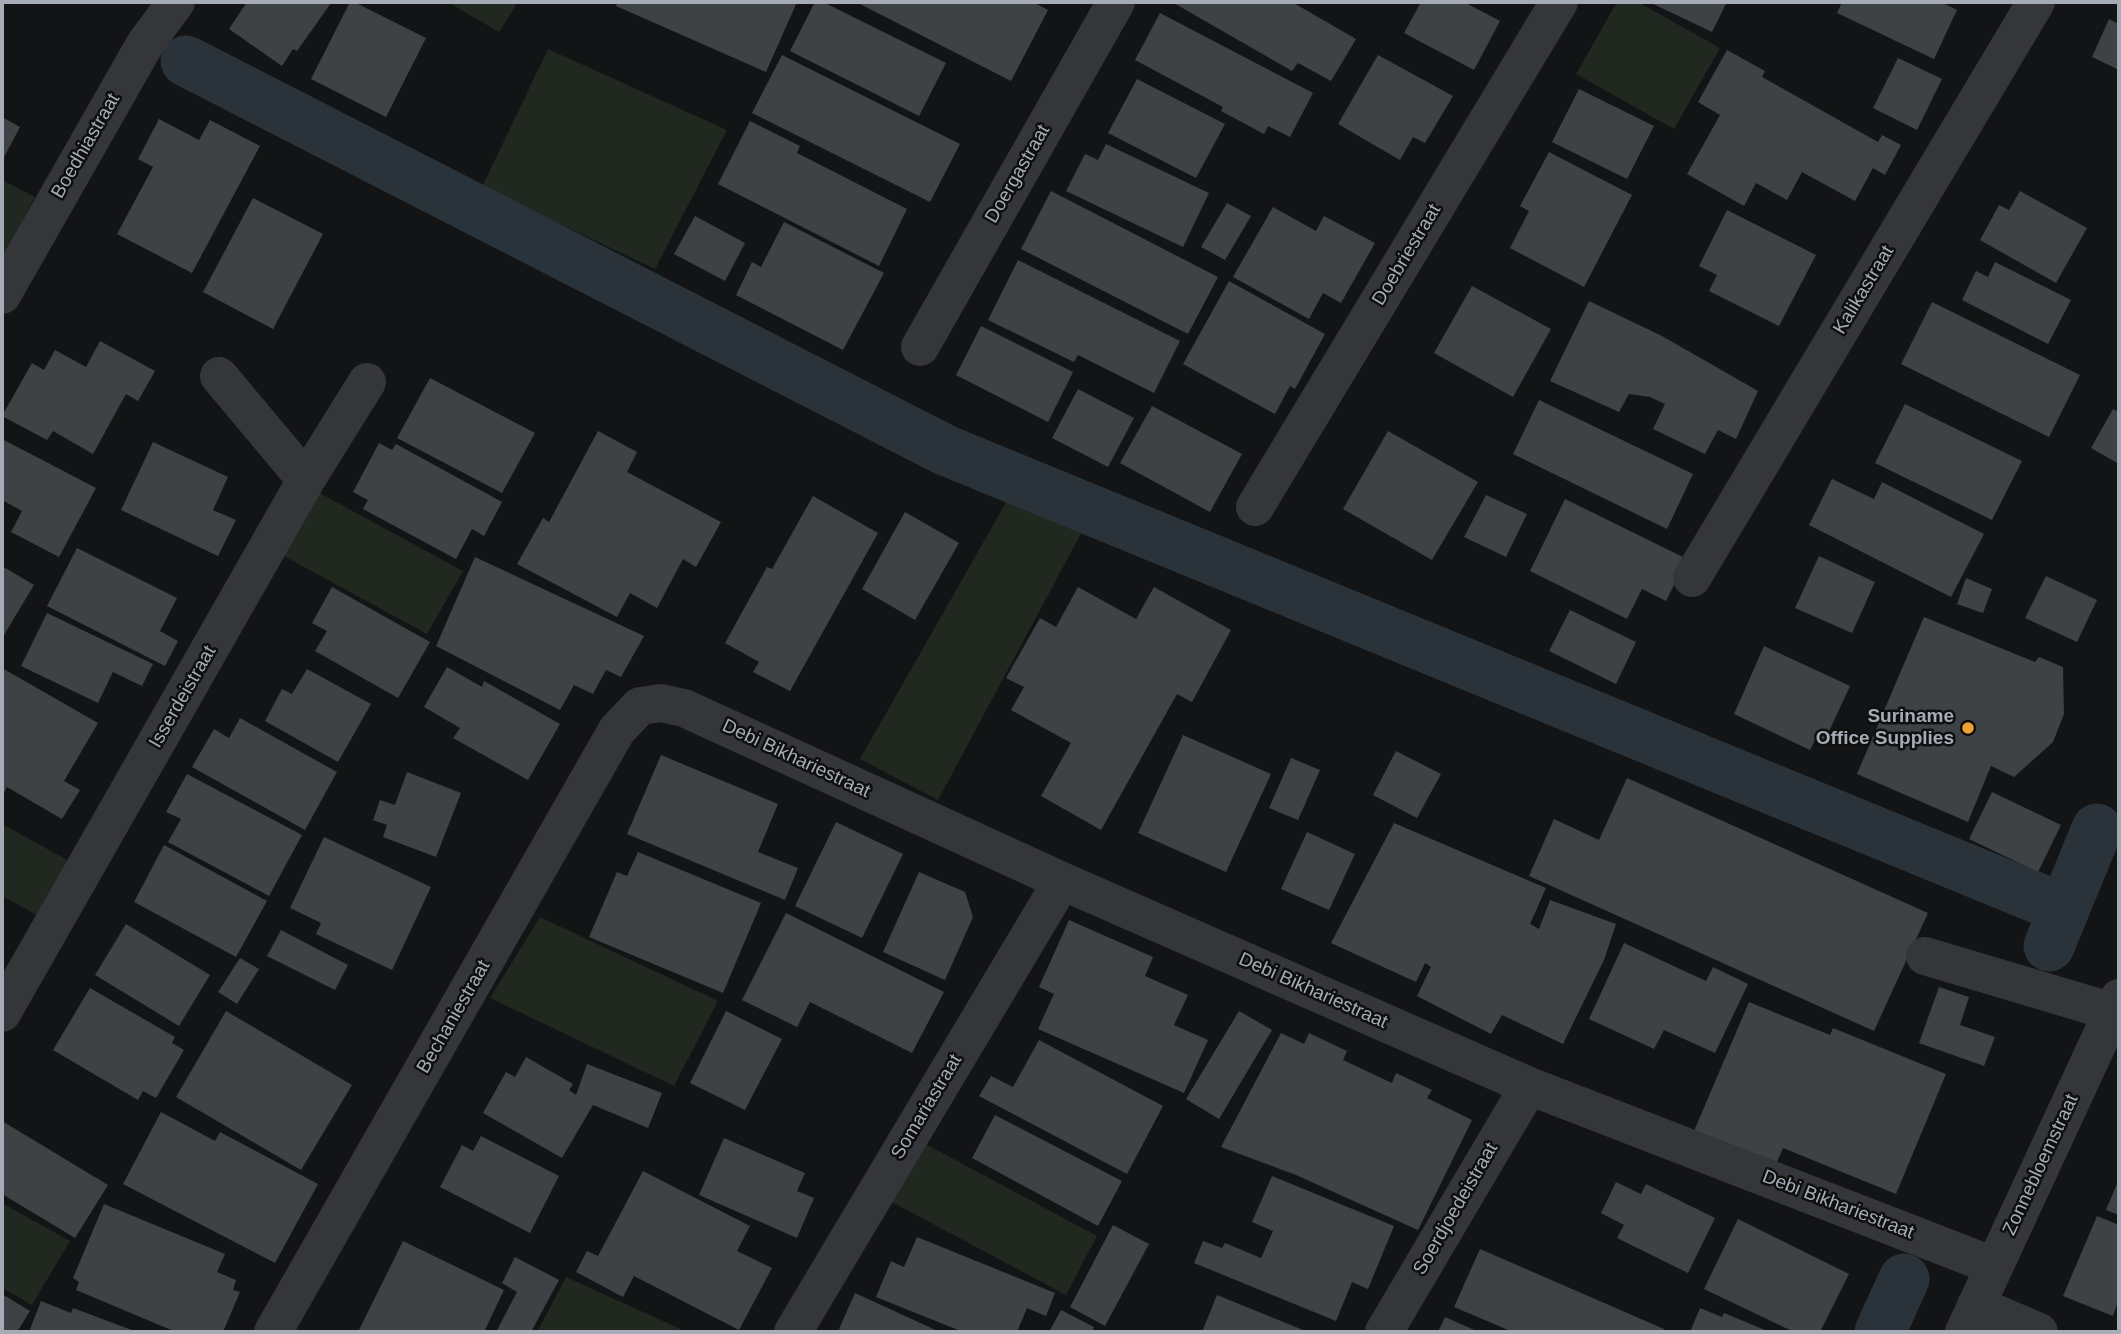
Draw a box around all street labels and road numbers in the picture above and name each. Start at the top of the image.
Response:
street label: Boedhiastraat [47,90,125,202]
street label: Doergastraat [981,121,1055,227]
street label: Doebriestraat [1368,200,1446,310]
street label: Kalikastraat [1829,242,1899,338]
street label: Isserdeistraat [145,642,221,752]
street label: Debi Bikhariestraat [718,715,874,803]
street label: Debi Bikhariestraat [1235,948,1391,1034]
street label: Bechaniestraat [412,956,496,1078]
street label: Somariastraat [887,1050,967,1164]
street label: Zonnebloemstraat [1998,1091,2084,1239]
street label: Soerdjoedeistraat [1409,1139,1503,1279]
street label: Debi Bikhariestraat [1759,1166,1917,1244]

